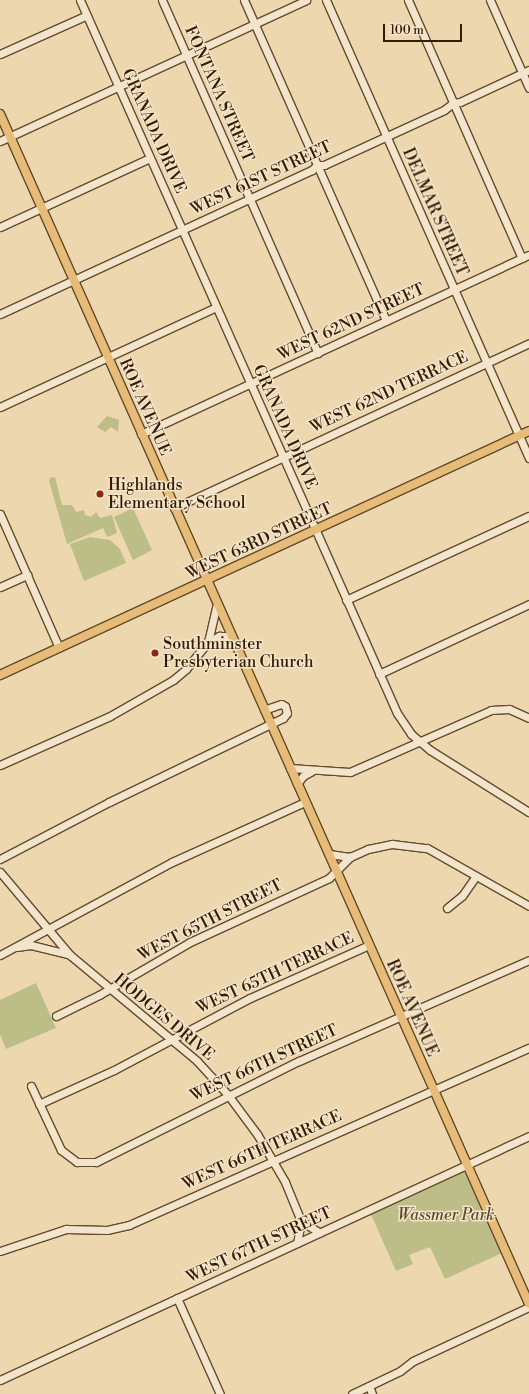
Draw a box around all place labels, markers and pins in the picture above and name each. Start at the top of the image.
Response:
place label: Highlands Elementary School [108,475,245,513]
marker: Highlands Elementary School [95,489,105,499]
place label: Southminster Presbyterian Church [163,634,313,672]
marker: Southminster Presbyterian Church [150,648,160,658]

